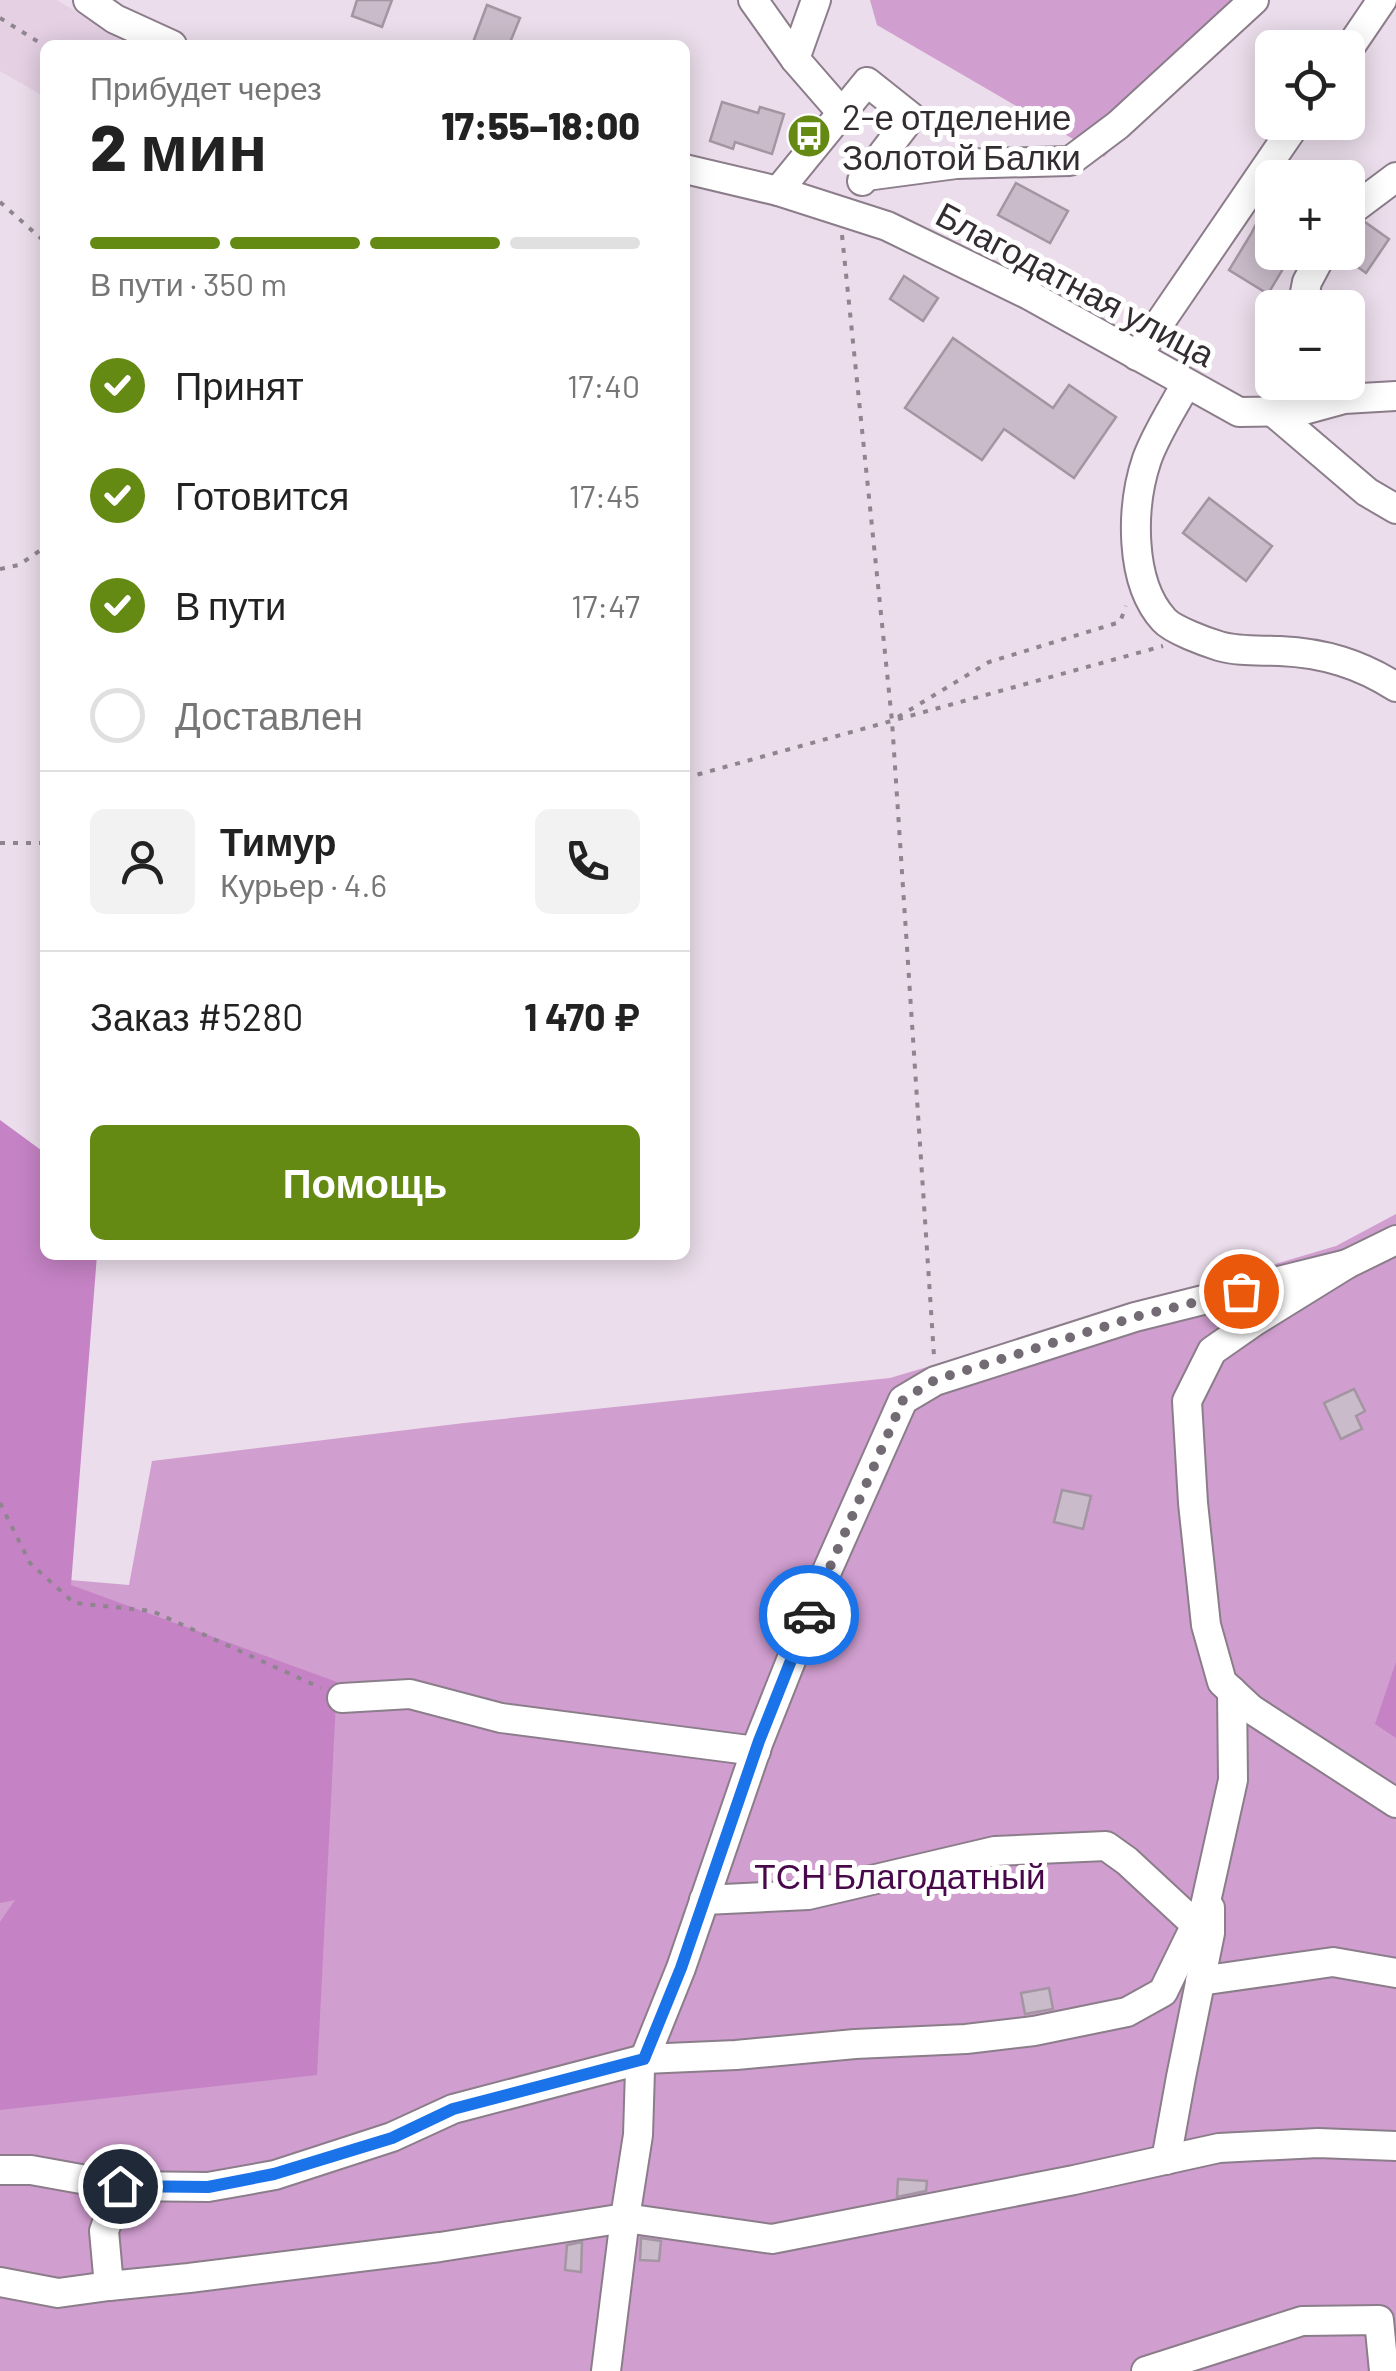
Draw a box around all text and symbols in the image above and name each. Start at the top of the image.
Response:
map controls [1255,30,1365,400]
button: locate [1255,30,1365,140]
text: Прибудет через [90,68,322,106]
place label: 2-е отделение Золотой Балки [842,95,1081,177]
text: 17:55–18:00 [441,102,640,148]
text: 2 мин [90,106,267,184]
bus stop icon: 2-е отделение Золотой Балки [786,113,832,159]
button: + [1255,160,1365,270]
street label: Благодатная улица [930,192,1223,374]
text: В пути · 350 m [90,264,287,302]
button: − [1255,290,1365,400]
icon: check [90,358,145,413]
text: Принят [175,362,304,408]
text: 17:40 [567,366,640,404]
icon: check [90,468,145,523]
text: Готовится [175,472,349,518]
text: 17:45 [569,476,640,514]
icon: check [90,578,145,633]
text: В пути [175,582,286,628]
text: 17:47 [571,586,640,624]
text: Доставлен [175,692,363,738]
button: person [90,809,195,914]
button: phone [535,809,640,914]
text: Тимур [220,818,337,864]
text: Курьер · 4.6 [220,865,387,903]
text: Заказ #5280 [90,993,304,1039]
text: 1 470 ₽ [524,993,640,1039]
button: Помощь [90,1125,640,1240]
pin [1199,1249,1284,1334]
icon: bag [1214,1264,1269,1319]
courier [759,1565,859,1665]
icon: car [782,1588,837,1643]
park label: ТСН Благодатный [754,1854,1046,1896]
pin [78,2144,163,2229]
icon: home [93,2159,148,2214]

